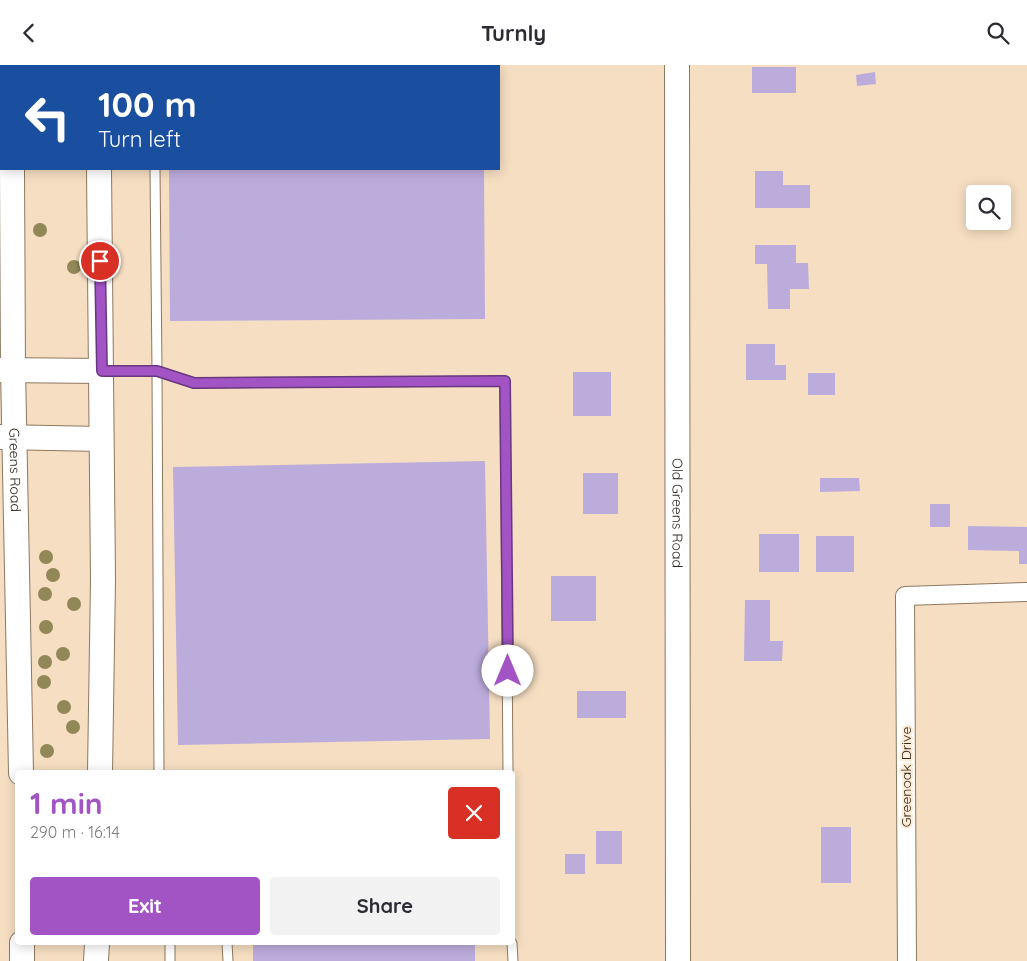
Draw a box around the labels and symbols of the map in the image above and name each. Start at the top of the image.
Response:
pin [79,240,121,282]
street label: Greens Road [5,428,25,512]
street label: Old Greens Road [668,458,687,568]
position arrow [481,644,533,696]
street label: Greenoak Drive [897,727,915,827]

